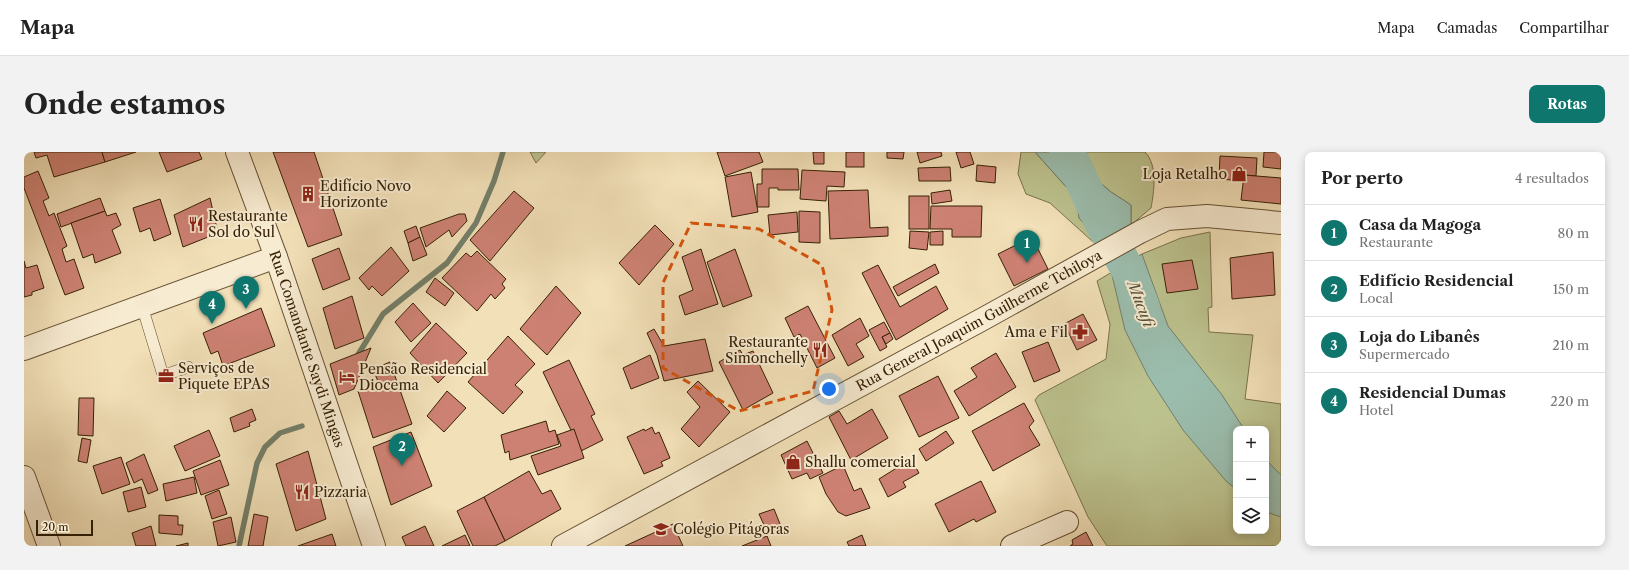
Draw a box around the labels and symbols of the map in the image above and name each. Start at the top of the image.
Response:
place label: Loja Retalho [1142,165,1227,183]
shop icon: Loja Retalho [1230,165,1248,183]
place label: Edifício Novo Horizonte [320,177,411,211]
building icon: Edifício Novo Horizonte [299,185,317,203]
place label: Restaurante Sol do Sul [208,207,288,241]
restaurant icon: Restaurante Sol do Sul [187,215,205,233]
pin: 1 [1014,230,1040,263]
street label: Rua General Joaquim Guilherme Tchiloya [853,246,1105,395]
street label: Rua Comandante Saydi Mingas [265,248,349,450]
pin: 3 [233,276,259,309]
water label: Mucufi [1123,276,1159,331]
pin: 4 [199,291,225,324]
place label: Ama e Fil [1004,323,1068,341]
pharmacy icon: Ama e Fil [1071,323,1089,341]
place label: Restaurante Simonchelly [725,333,808,367]
restaurant icon: Restaurante Simonchelly [811,341,829,359]
place label: Serviços de Piquete EPAS [178,359,270,393]
place label: Pensão Residencial Diocema [359,360,487,394]
office icon: Serviços de Piquete EPAS [157,367,175,385]
hotel icon: Pensão Residencial Diocema [338,368,356,386]
your location [819,379,839,399]
pin: 2 [389,433,415,466]
shop icon: Shallu comercial [784,453,802,471]
place label: Shallu comercial [805,453,916,471]
restaurant icon: Pizzaria [293,483,311,501]
place label: Pizzaria [314,483,367,501]
scale bar [36,518,93,537]
school or university icon: Colégio Pitágoras [652,520,670,538]
place label: Colégio Pitágoras [673,520,789,538]

